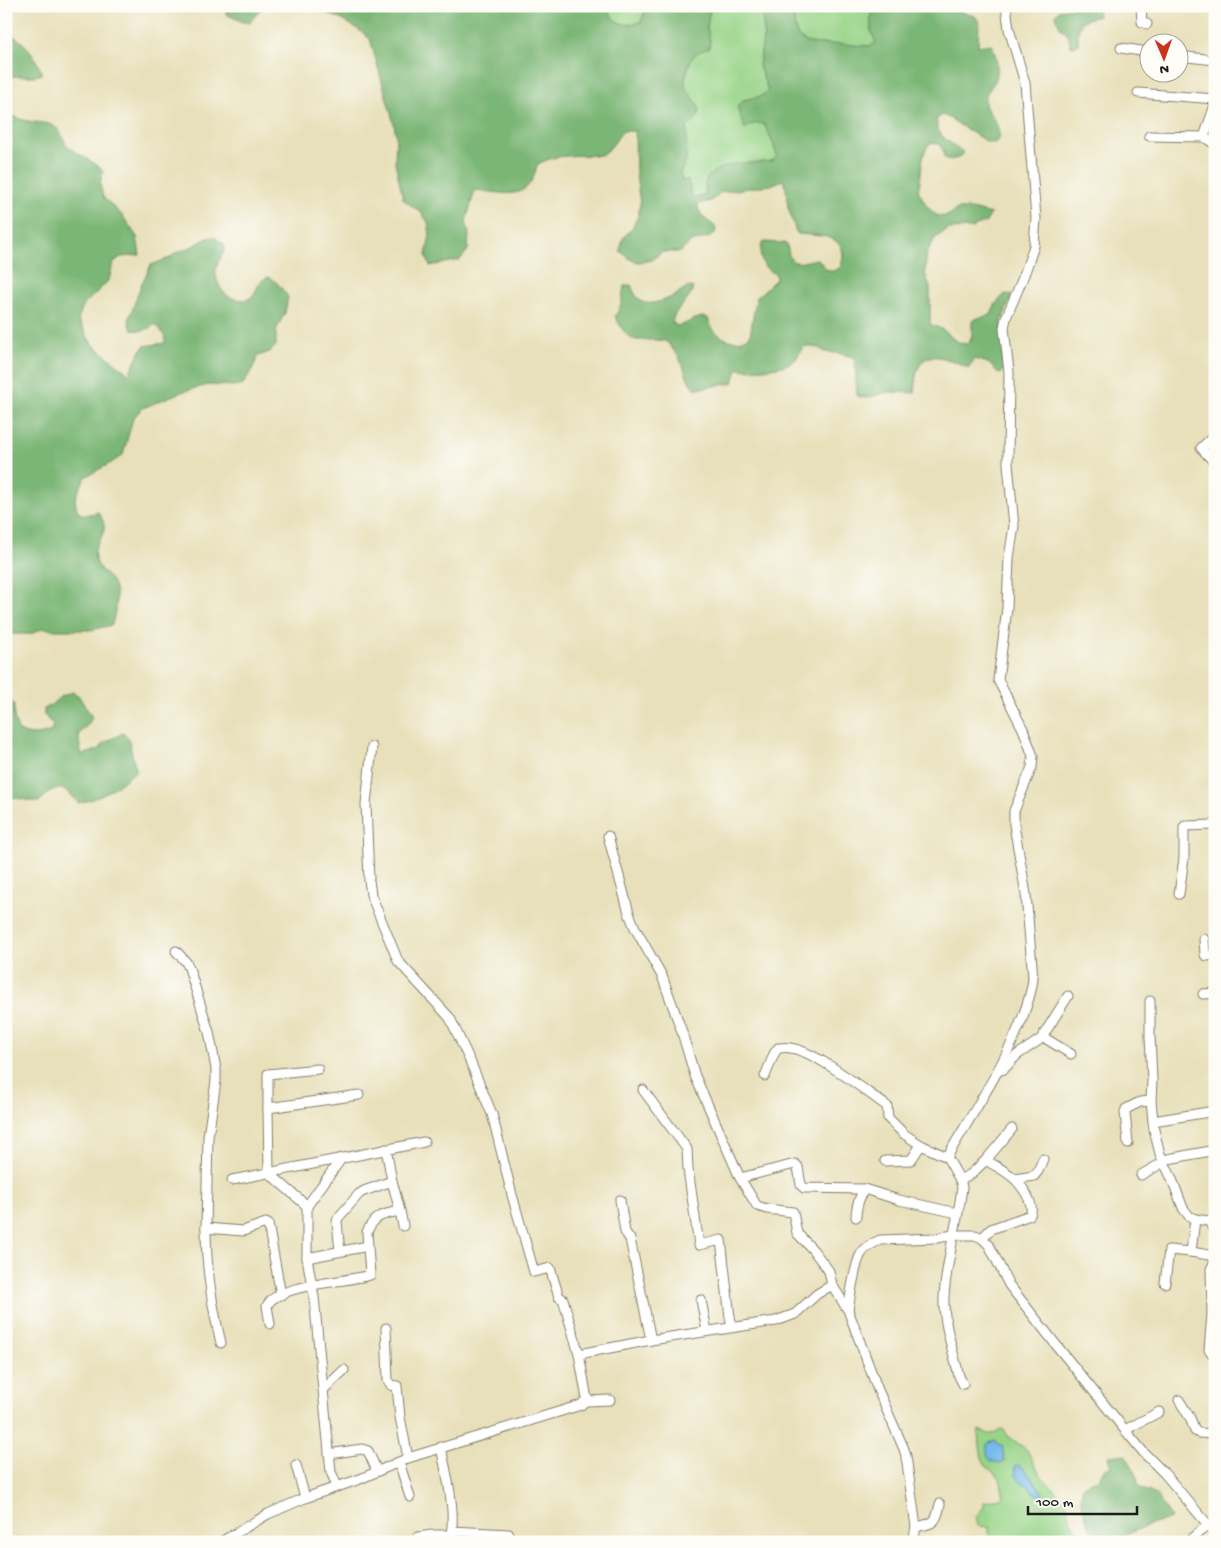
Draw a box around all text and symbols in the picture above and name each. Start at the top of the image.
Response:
north arrow [1138,32,1188,82]
text: N [1160,60,1169,77]
scale bar [1028,1483,1137,1515]
text: 100 m [1035,1494,1074,1512]

